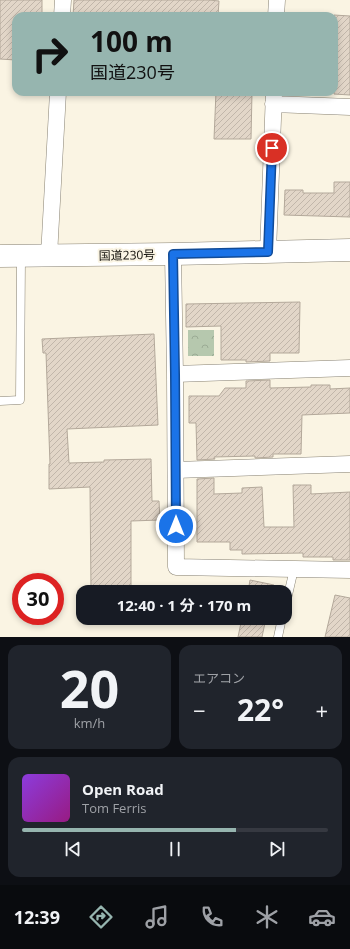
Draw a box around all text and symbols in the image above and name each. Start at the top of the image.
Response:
text: 100 m [90,22,173,60]
icon: right [24,28,76,80]
text: 国道230号 [90,60,175,84]
pin [255,131,289,165]
icon: arrive [261,137,283,159]
street label: 国道230号 [99,246,155,264]
position arrow [155,505,197,547]
speed limit sign: 30 [12,573,64,625]
text: 12:40 · 1 分 · 170 m [117,595,251,615]
text: 20 [60,652,119,723]
text: エアコン [193,669,245,687]
text: 22° [237,689,284,730]
text: − [193,695,206,725]
text: + [315,695,328,725]
text: km/h [74,714,105,732]
text: Open Road [82,779,164,799]
text: Tom Ferris [82,799,147,817]
icon: previous [62,838,84,860]
icon: pause [164,838,186,860]
icon: next [266,838,288,860]
icon: directions [87,903,115,931]
icon: music [143,903,171,931]
icon: phone [198,903,226,931]
icon: climate [253,903,281,931]
icon: car [308,903,336,931]
text: 12:39 [14,905,60,929]

